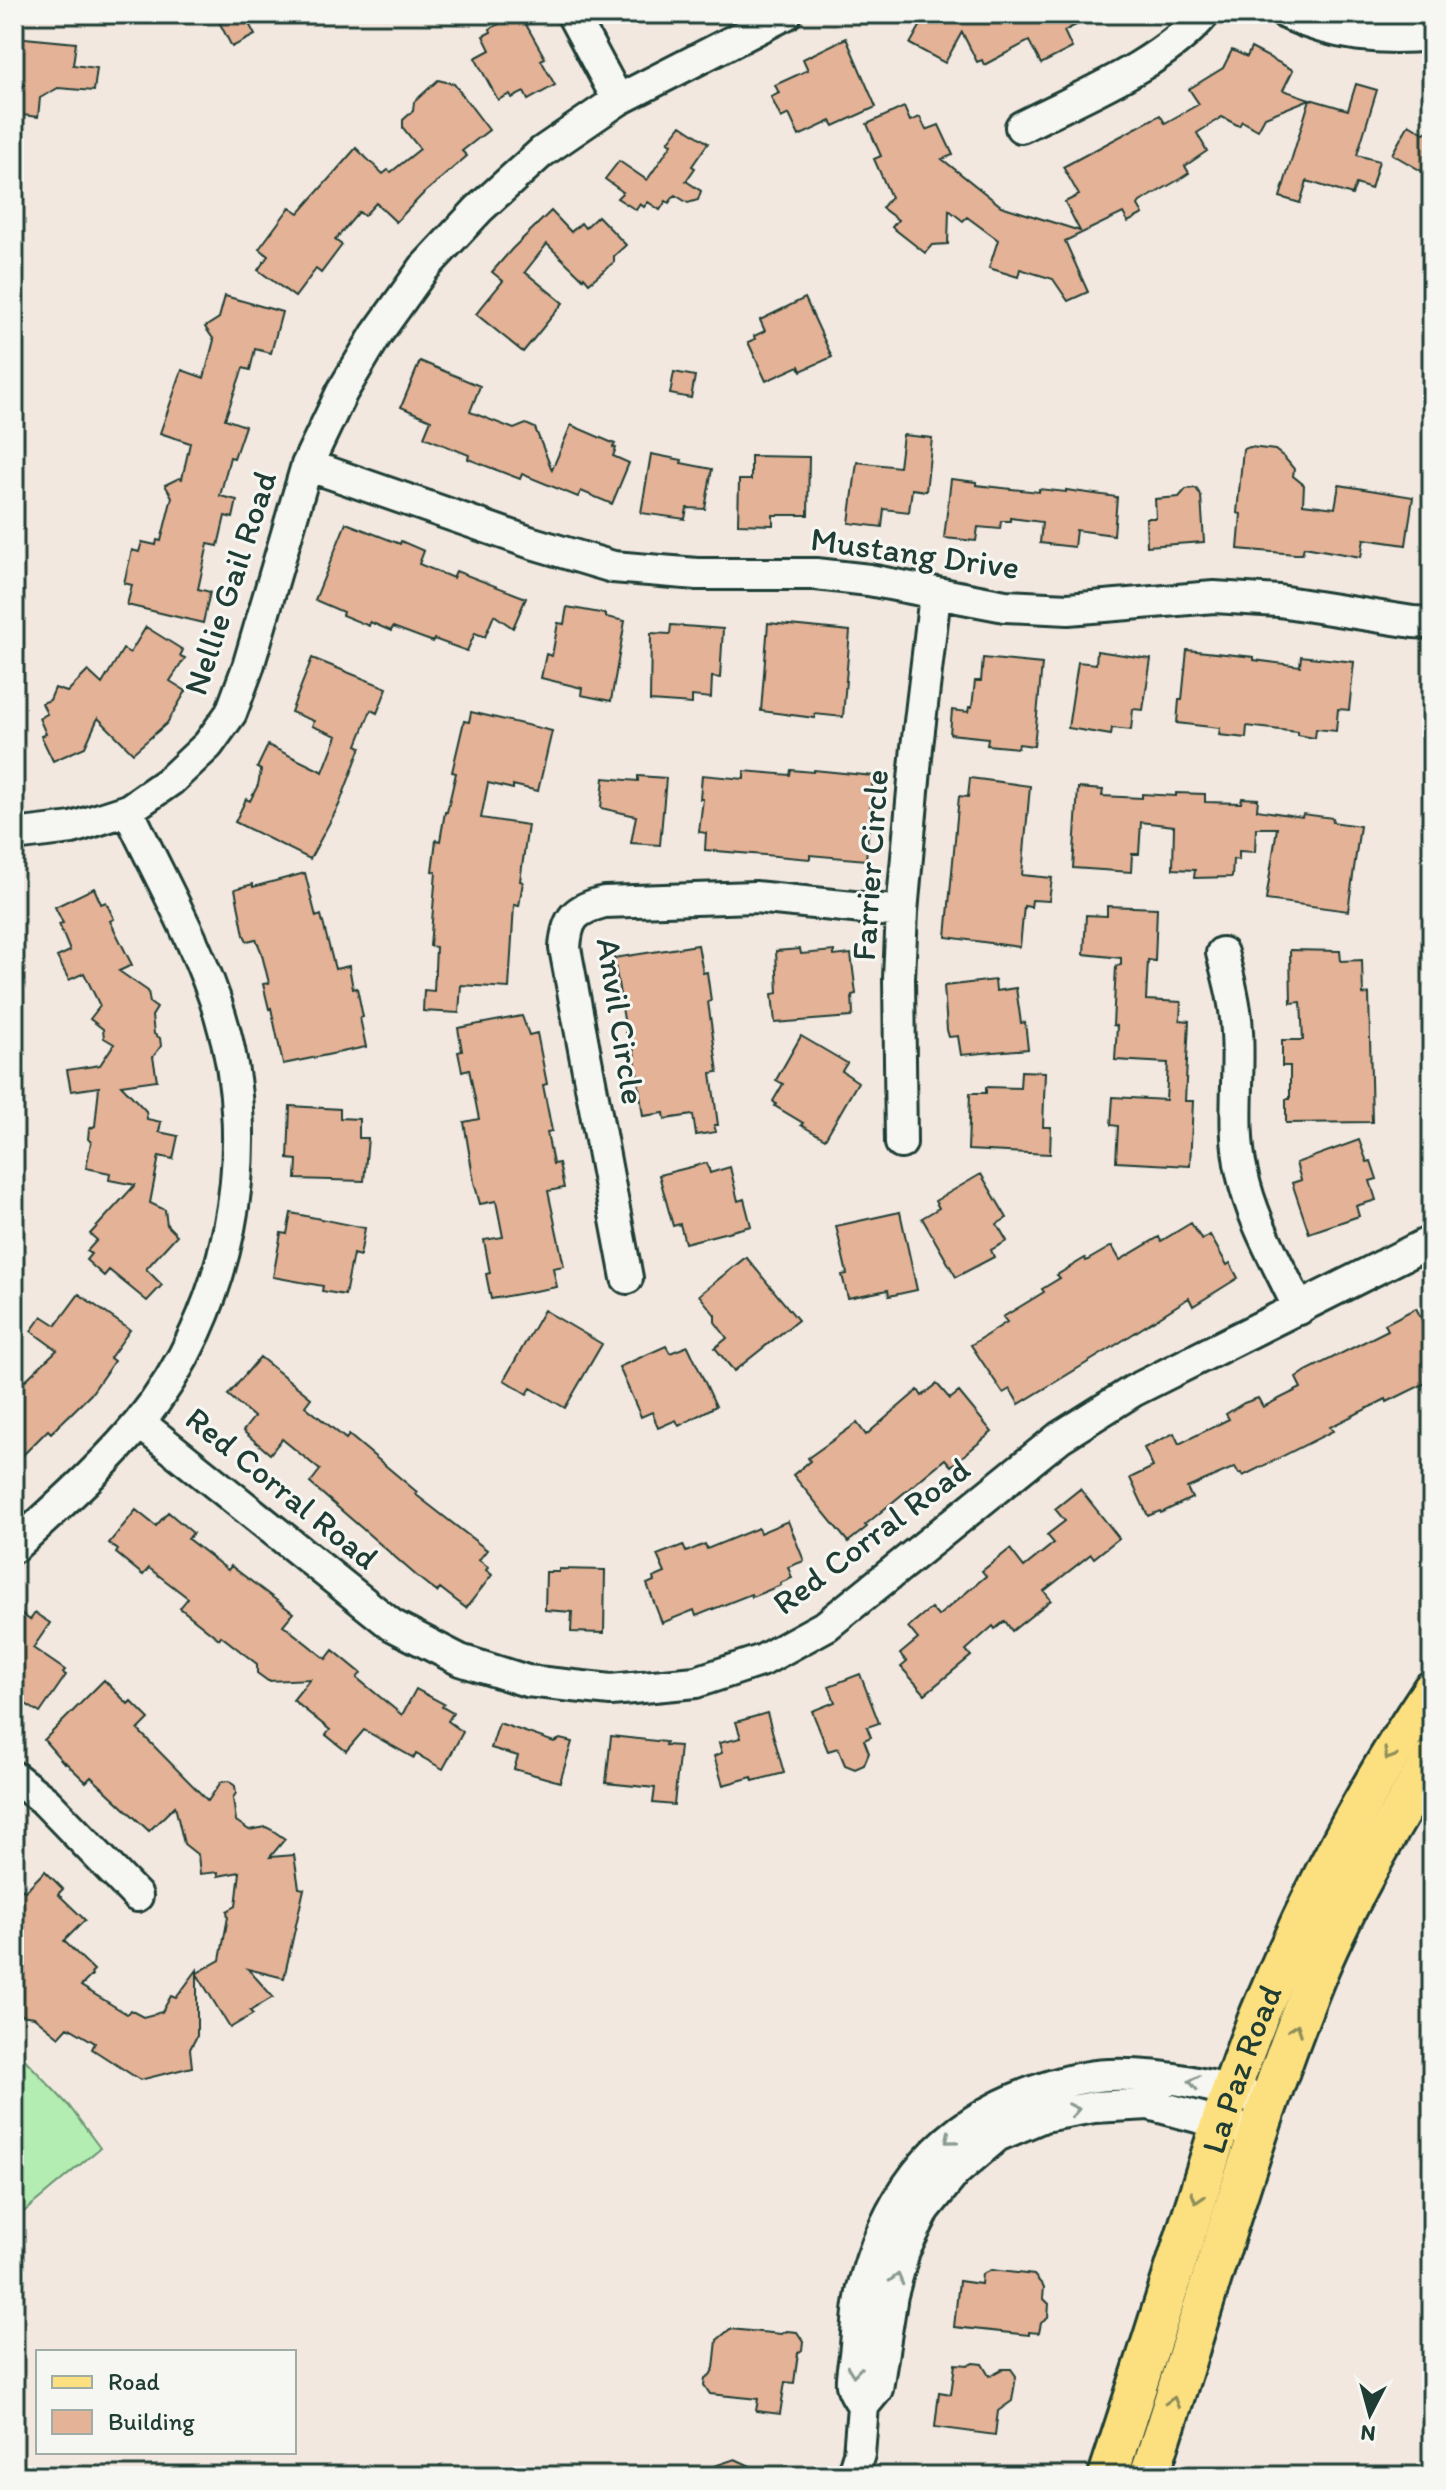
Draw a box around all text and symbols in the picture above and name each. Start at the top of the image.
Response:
street label: Nellie Gail Road [175,466,285,700]
street label: Mustang Drive [808,518,1022,588]
street label: Farrier Circle [843,768,897,962]
street label: Anvil Circle [588,935,654,1107]
street label: Red Corral Road [177,1398,387,1578]
street label: Red Corral Road [764,1449,978,1623]
one-way arrow [1383,1746,1399,1761]
street label: La Paz Road [1192,1979,1290,2159]
one-way arrow [1286,2023,1303,2037]
one-way arrow [1187,2075,1201,2092]
one-way arrow [1067,2103,1081,2120]
one-way arrow [945,2129,960,2144]
one-way arrow [1191,2190,1207,2204]
one-way arrow [887,2272,904,2286]
legend [36,2350,296,2454]
one-way arrow [845,2365,862,2378]
text: Road [108,2367,160,2396]
north arrow [1330,2374,1410,2454]
one-way arrow [1164,2395,1180,2409]
text: Building [108,2407,195,2436]
text: N [1359,2419,1377,2448]

